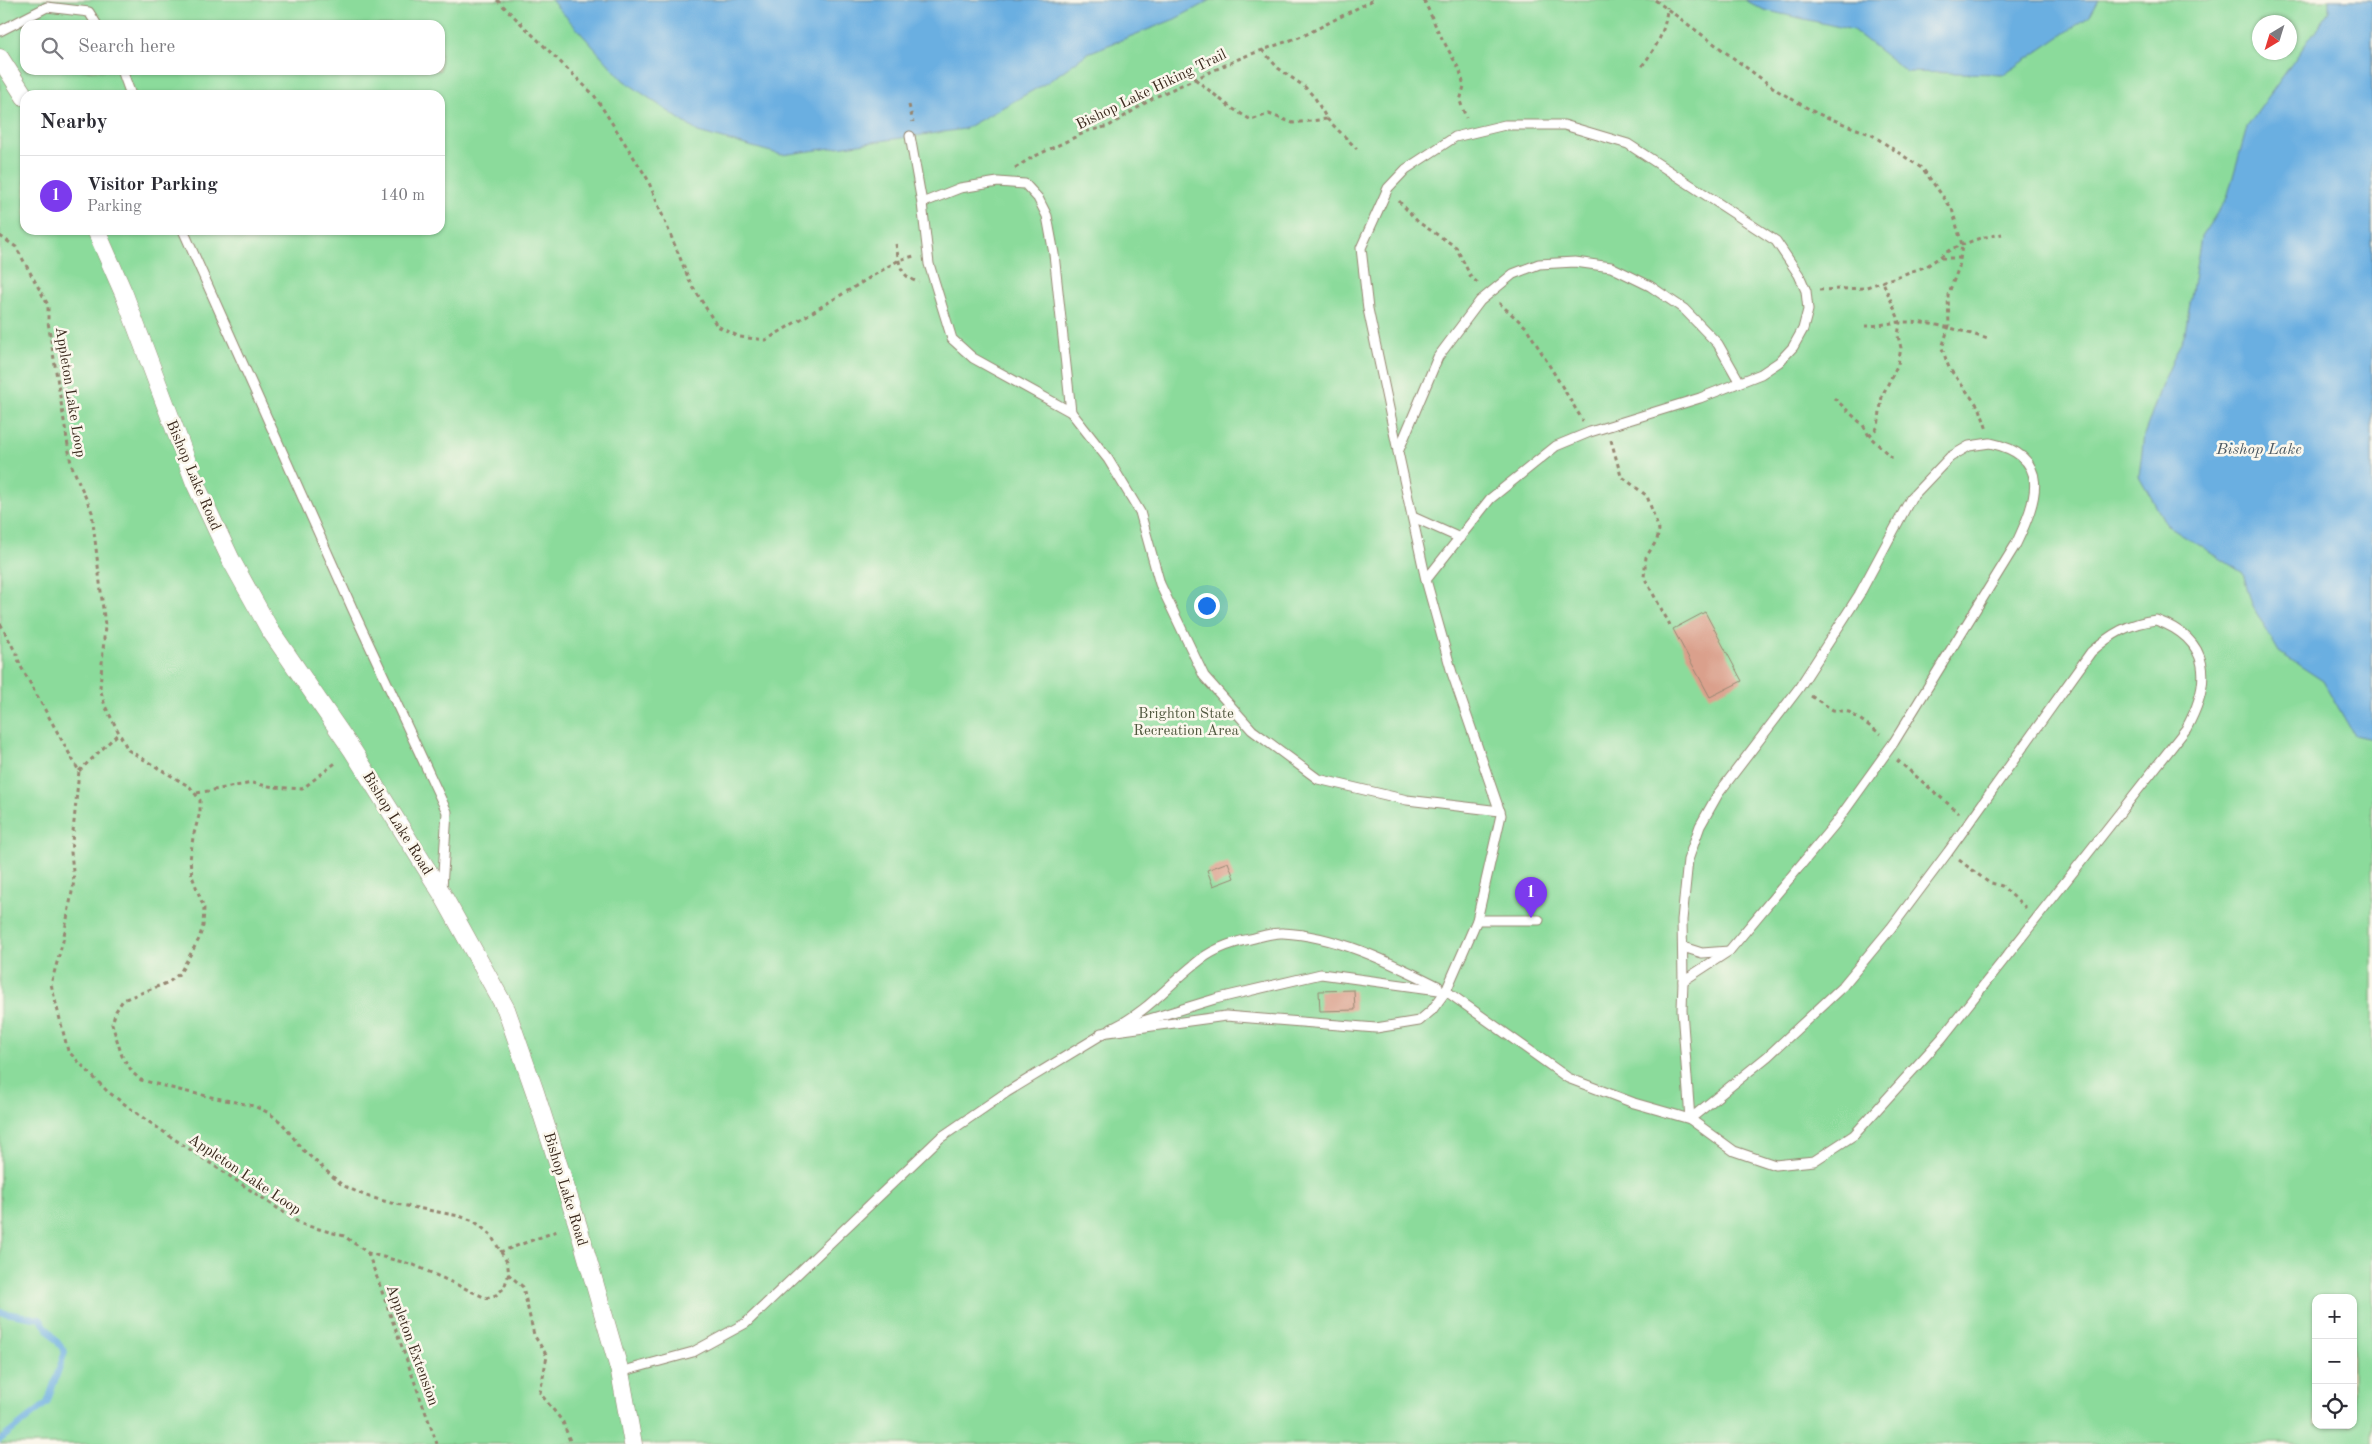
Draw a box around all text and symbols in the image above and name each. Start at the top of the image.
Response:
north arrow [2252,15,2297,60]
search box [20,20,445,75]
icon: search [38,34,66,62]
text: Search here [78,38,175,57]
street label: Bishop Lake Hiking Trail [1074,47,1229,133]
text: Nearby [40,112,108,133]
text: Visitor Parking [87,176,218,195]
text: 1 [51,188,61,204]
text: 140 m [380,188,425,204]
text: Parking [87,199,142,215]
street label: Appleton Lake Loop [52,326,87,459]
street label: Bishop Lake Road [163,418,223,533]
water label: Bishop Lake [2215,442,2302,458]
your location [1194,593,1220,619]
park label: Brighton State Recreation Area [1133,707,1239,739]
street label: Bishop Lake Road [359,770,435,878]
pin: 1 [1515,877,1547,918]
street label: Bishop Lake Road [540,1131,589,1248]
street label: Appleton Lake Loop [185,1132,303,1218]
street label: Appleton Extension [383,1283,440,1408]
map controls [2312,1294,2357,1429]
button: + [2312,1294,2357,1339]
button: − [2312,1339,2357,1384]
button: locate [2312,1384,2357,1429]

